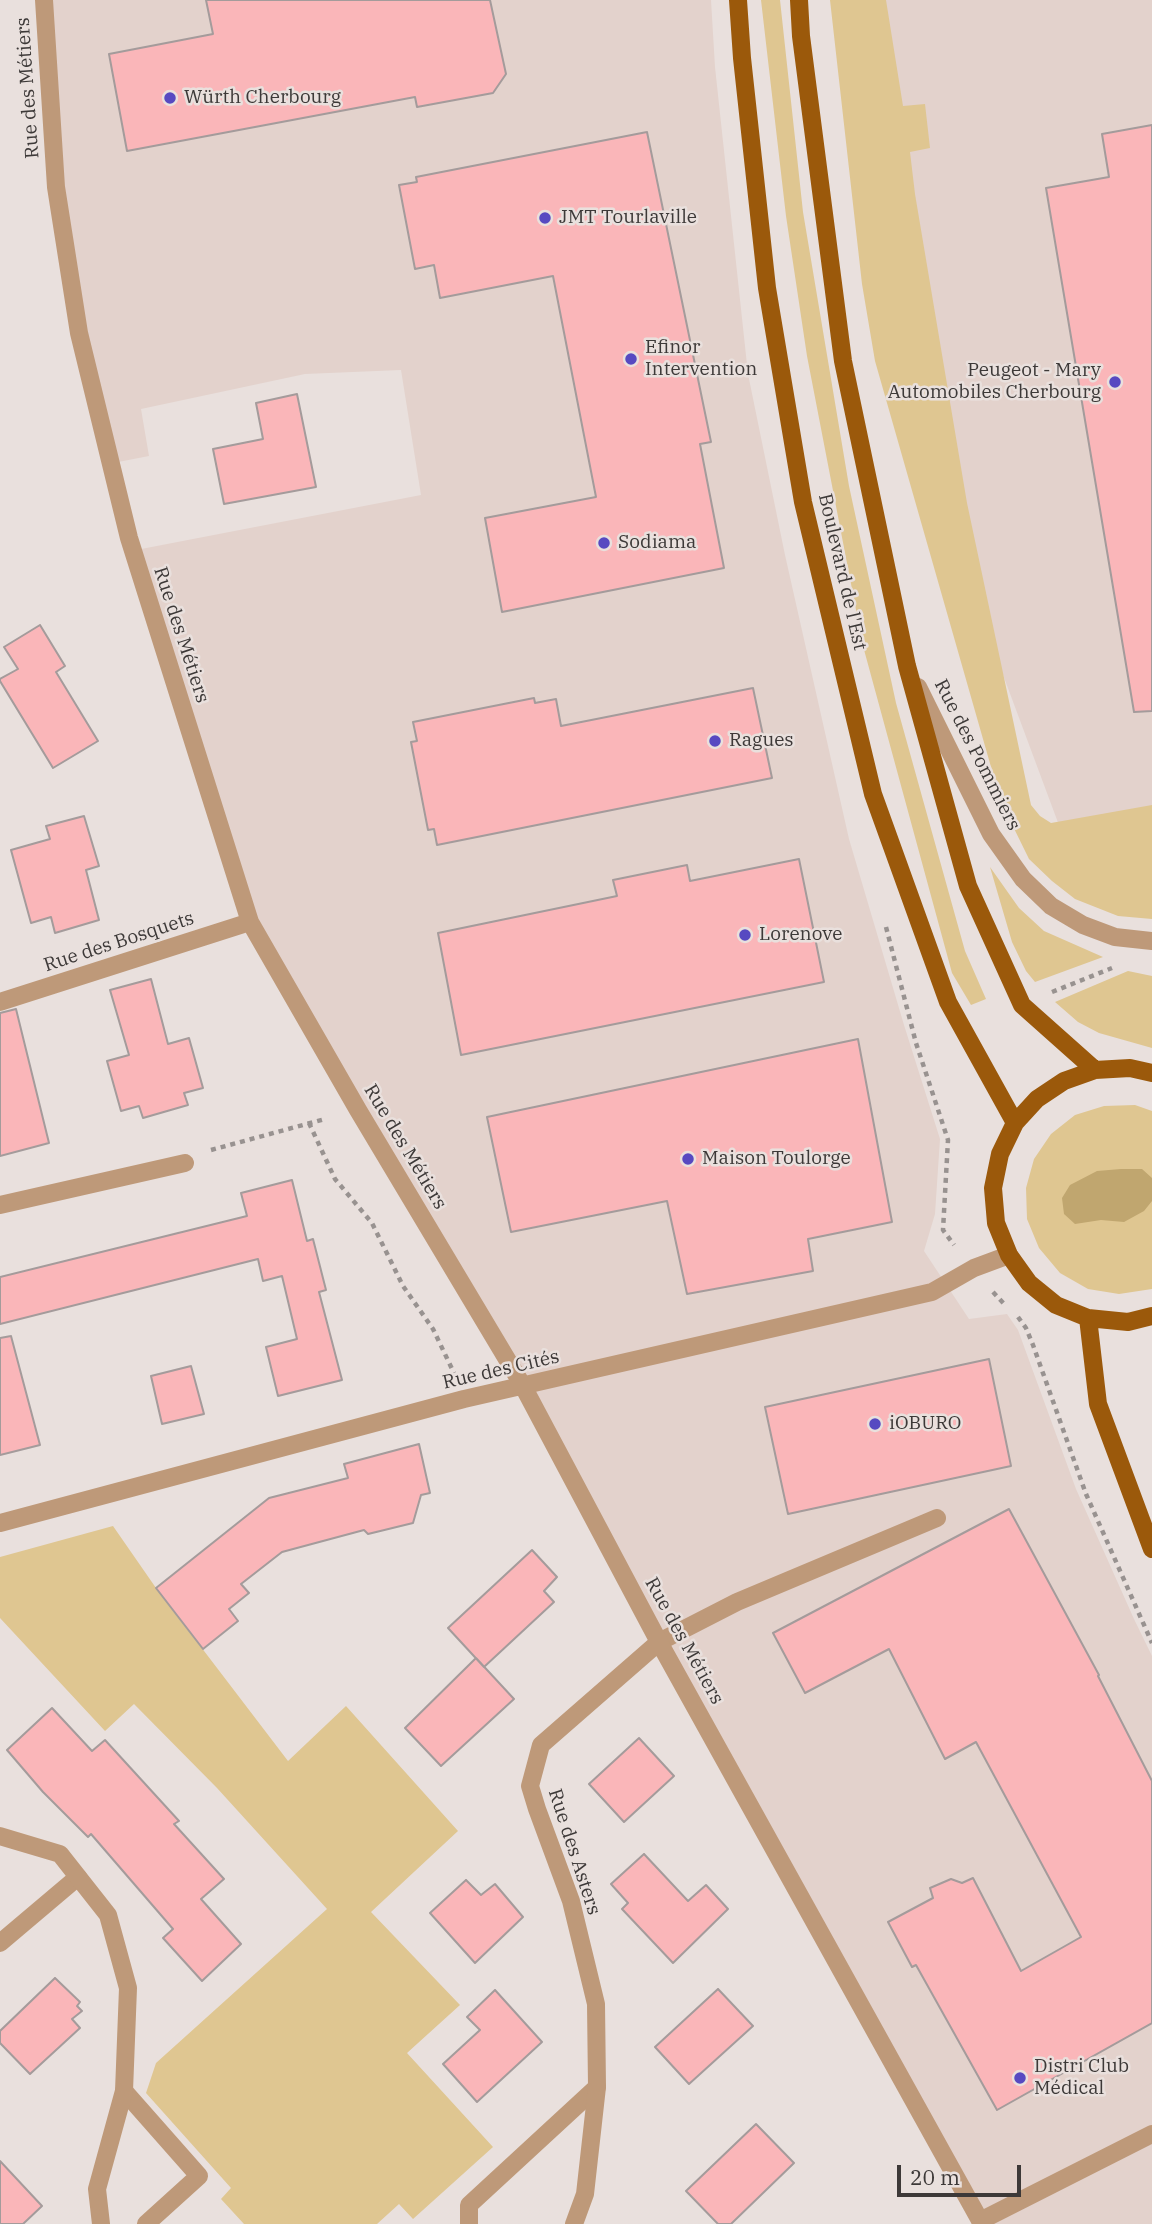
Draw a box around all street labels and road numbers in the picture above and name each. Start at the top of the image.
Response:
street label: Rue des Métiers [12,16,44,160]
street label: Boulevard de l'Est [813,491,871,653]
street label: Rue des Métiers [148,564,214,706]
street label: Rue des Pommiers [929,676,1025,834]
street label: Rue des Bosquets [41,907,197,977]
street label: Rue des Métiers [359,1080,451,1214]
street label: Rue des Cités [440,1346,562,1394]
street label: Rue des Métiers [640,1573,728,1709]
street label: Rue des Asters [543,1786,605,1918]

